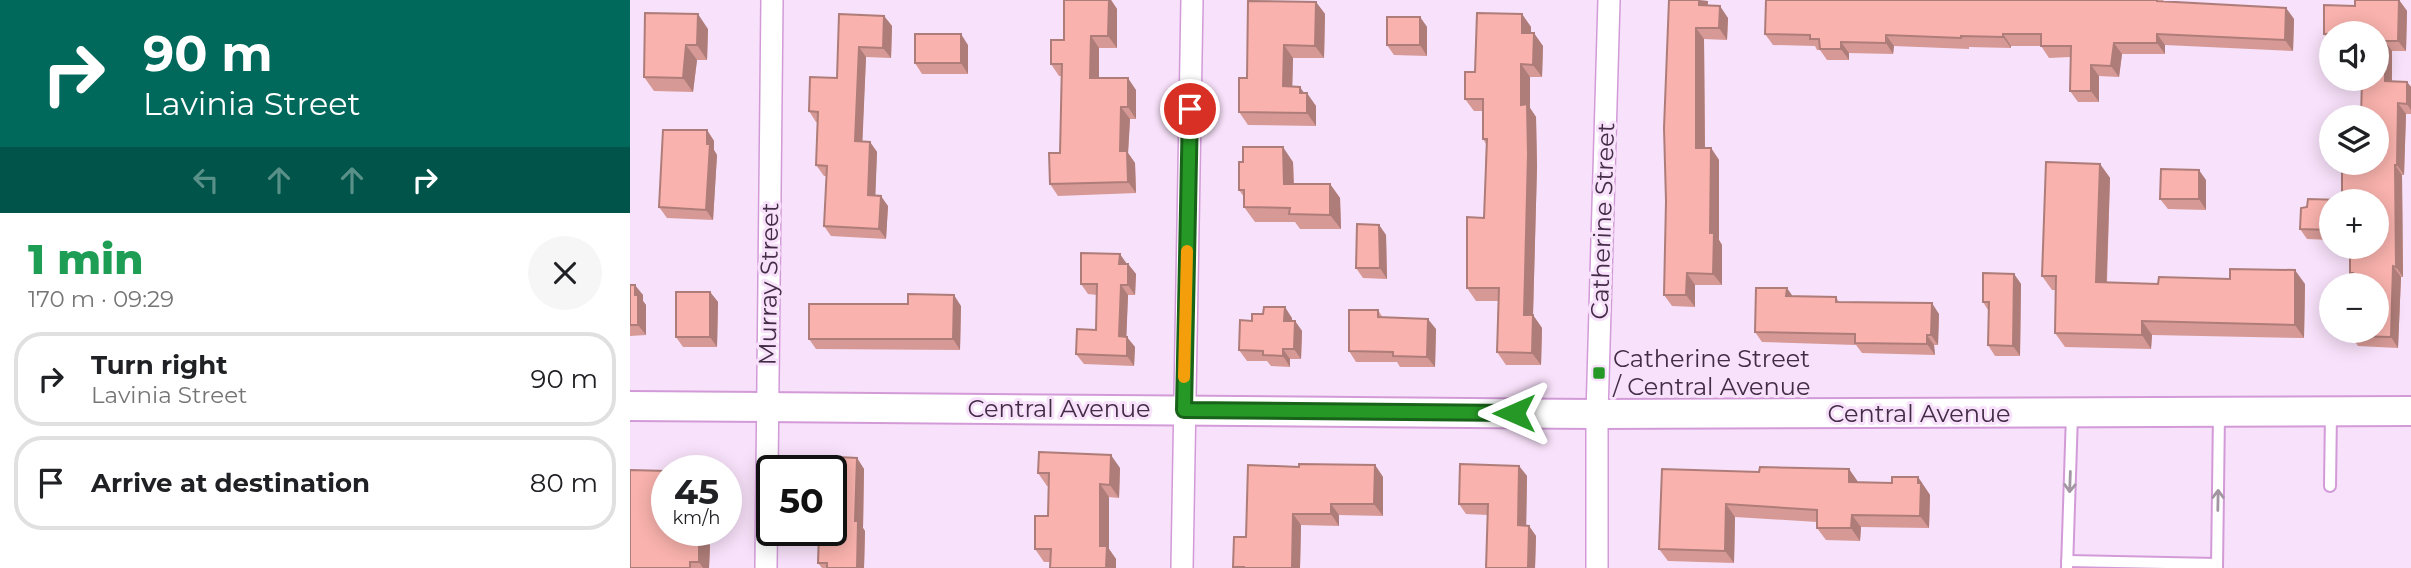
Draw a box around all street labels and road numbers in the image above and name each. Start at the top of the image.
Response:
street label: Catherine Street [1585,122,1620,320]
street label: Murray Street [753,202,784,366]
street label: Central Avenue [967,394,1151,423]
street label: Central Avenue [1827,399,2011,428]

